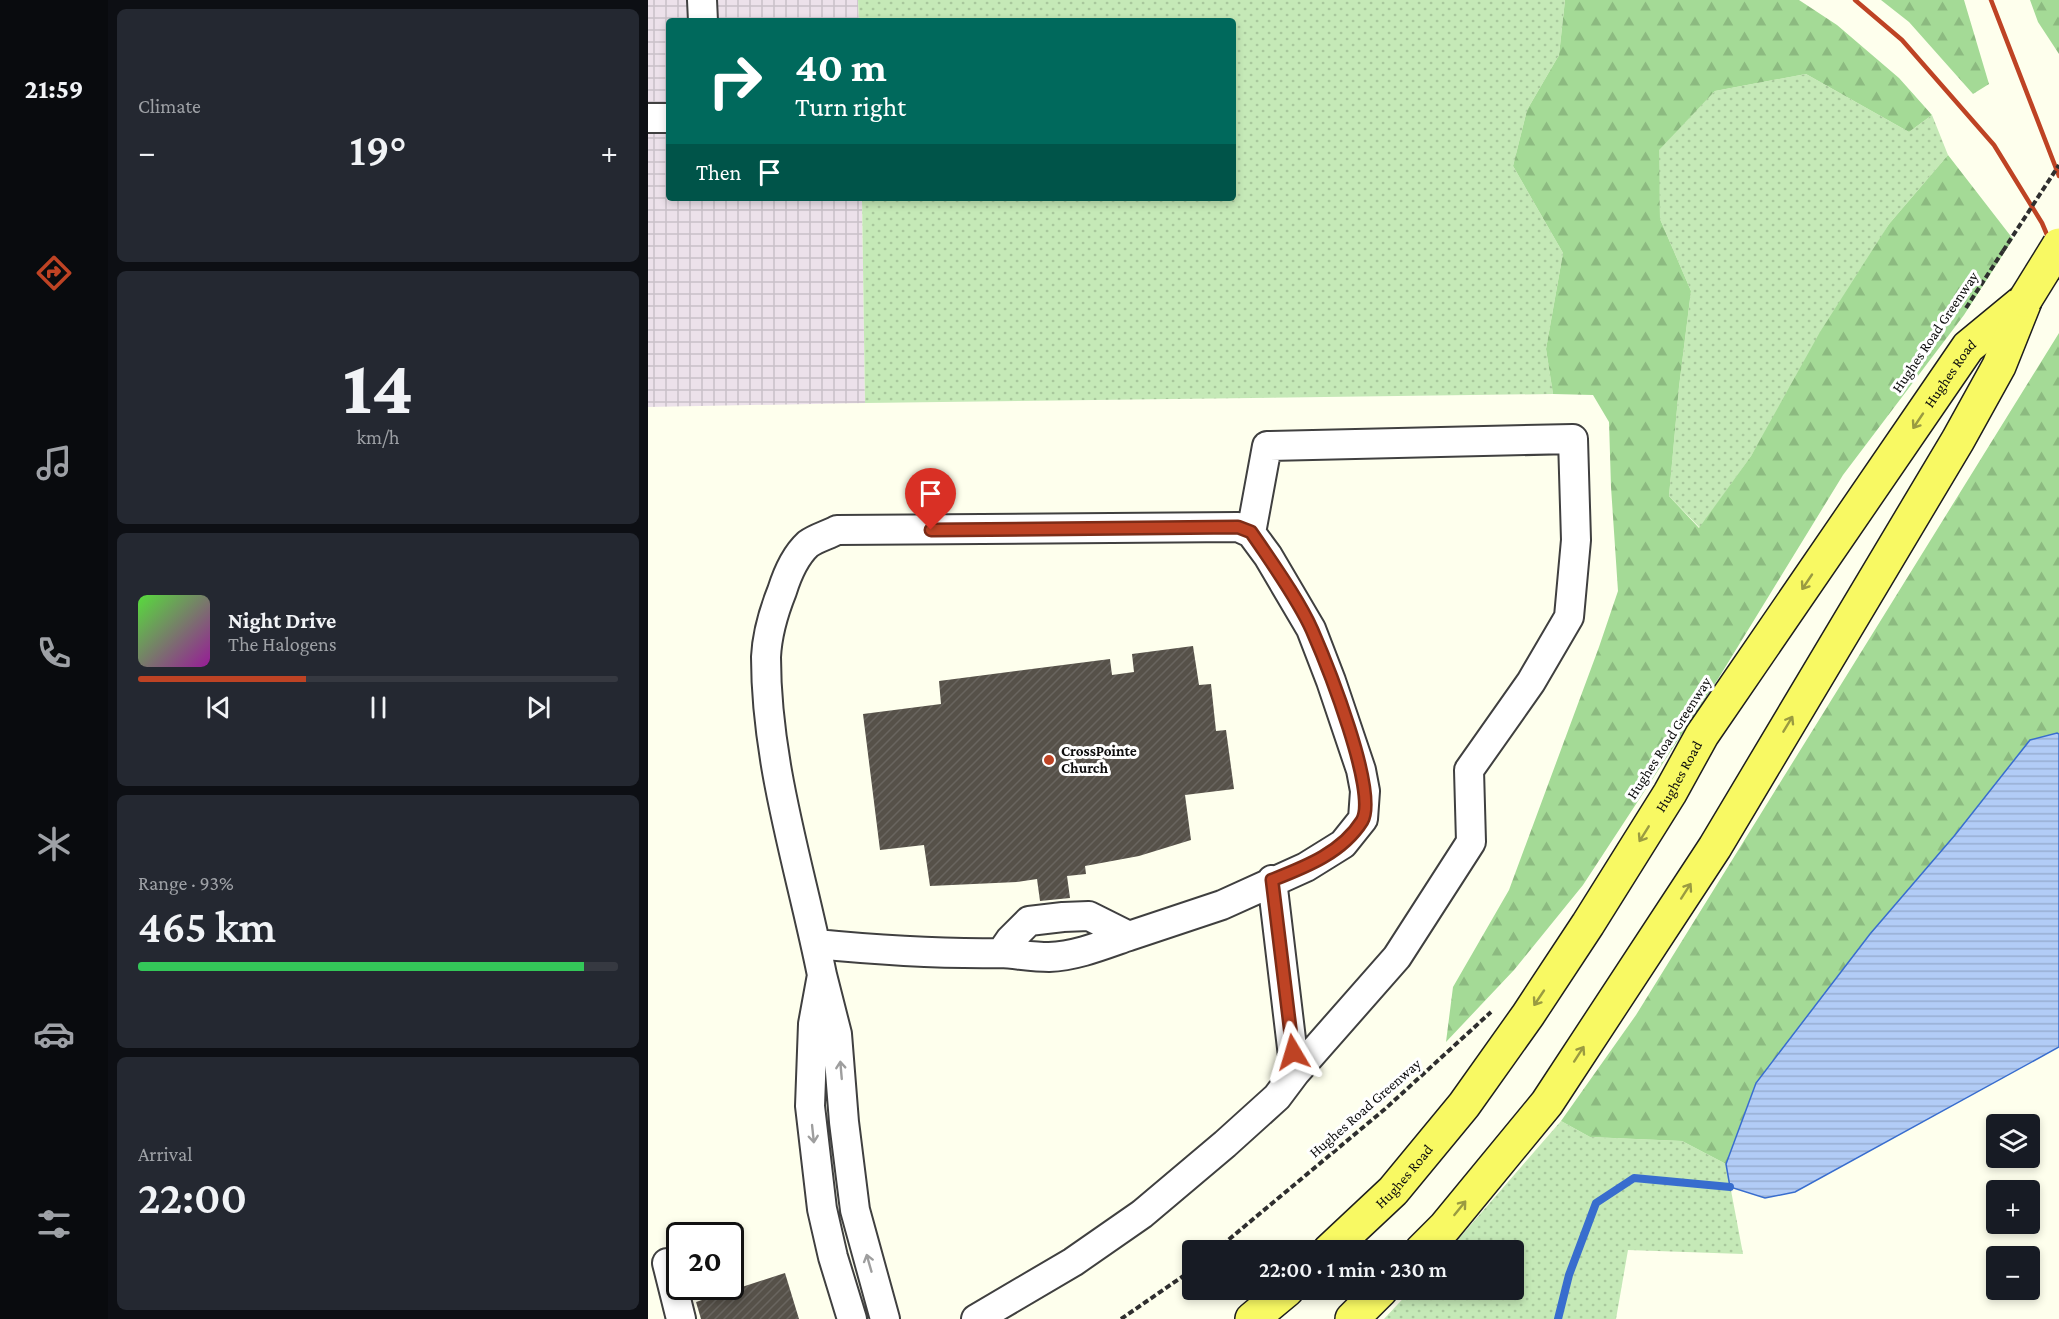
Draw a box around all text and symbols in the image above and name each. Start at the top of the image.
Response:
icon: right [696,42,774,120]
text: 40 m [795,43,887,90]
text: 21:59 [24,74,84,104]
text: Turn right [795,92,906,122]
text: Climate [138,95,201,117]
text: 19° [350,125,406,175]
text: − [138,133,155,170]
text: + [601,133,618,170]
icon: arrive [753,156,786,189]
text: Then [696,160,741,185]
icon: directions [33,252,75,294]
street label: Hughes Road Greenway [1888,268,1982,396]
street label: Hughes Road [1921,338,1983,412]
text: 14 [342,343,414,430]
one-way arrow [1911,413,1924,430]
text: km/h [356,426,400,448]
icon: music [33,442,75,484]
pin [905,468,956,530]
icon: arrive [914,477,947,510]
one-way arrow [1801,574,1813,590]
text: Night Drive [228,608,336,633]
icon: phone [33,632,75,674]
text: The Halogens [228,633,337,655]
street label: Hughes Road Greenway [1623,674,1715,802]
icon: previous [202,691,235,724]
icon: pause [362,691,395,724]
icon: next [522,691,555,724]
one-way arrow [1782,716,1794,733]
street label: Hughes Road [1651,737,1705,815]
place label: CrossPointe Church [1061,743,1137,776]
marker: CrossPointe Church [1042,753,1056,767]
icon: climate [33,823,75,865]
one-way arrow [1638,825,1650,842]
text: Range · 93% [138,872,234,894]
one-way arrow [1680,883,1692,899]
text: 465 km [138,902,276,952]
one-way arrow [1533,989,1545,1006]
icon: car [33,1013,75,1055]
position arrow [1261,1020,1325,1084]
one-way arrow [1573,1046,1585,1062]
street label: Hughes Road Greenway [1306,1055,1425,1161]
one-way arrow [835,1061,846,1081]
map controls [1986,1114,2040,1300]
button: layers [1986,1114,2040,1168]
one-way arrow [808,1123,819,1143]
street label: Hughes Road [1372,1141,1436,1211]
text: Arrival [138,1143,192,1165]
text: 22:00 [138,1173,247,1223]
button: + [1986,1180,2040,1234]
one-way arrow [1454,1200,1467,1216]
icon: filters [33,1203,75,1245]
speed limit sign: 20 [666,1222,744,1300]
button: − [1986,1246,2040,1300]
one-way arrow [863,1254,874,1273]
text: 22:00 · 1 min · 230 m [1259,1257,1447,1282]

